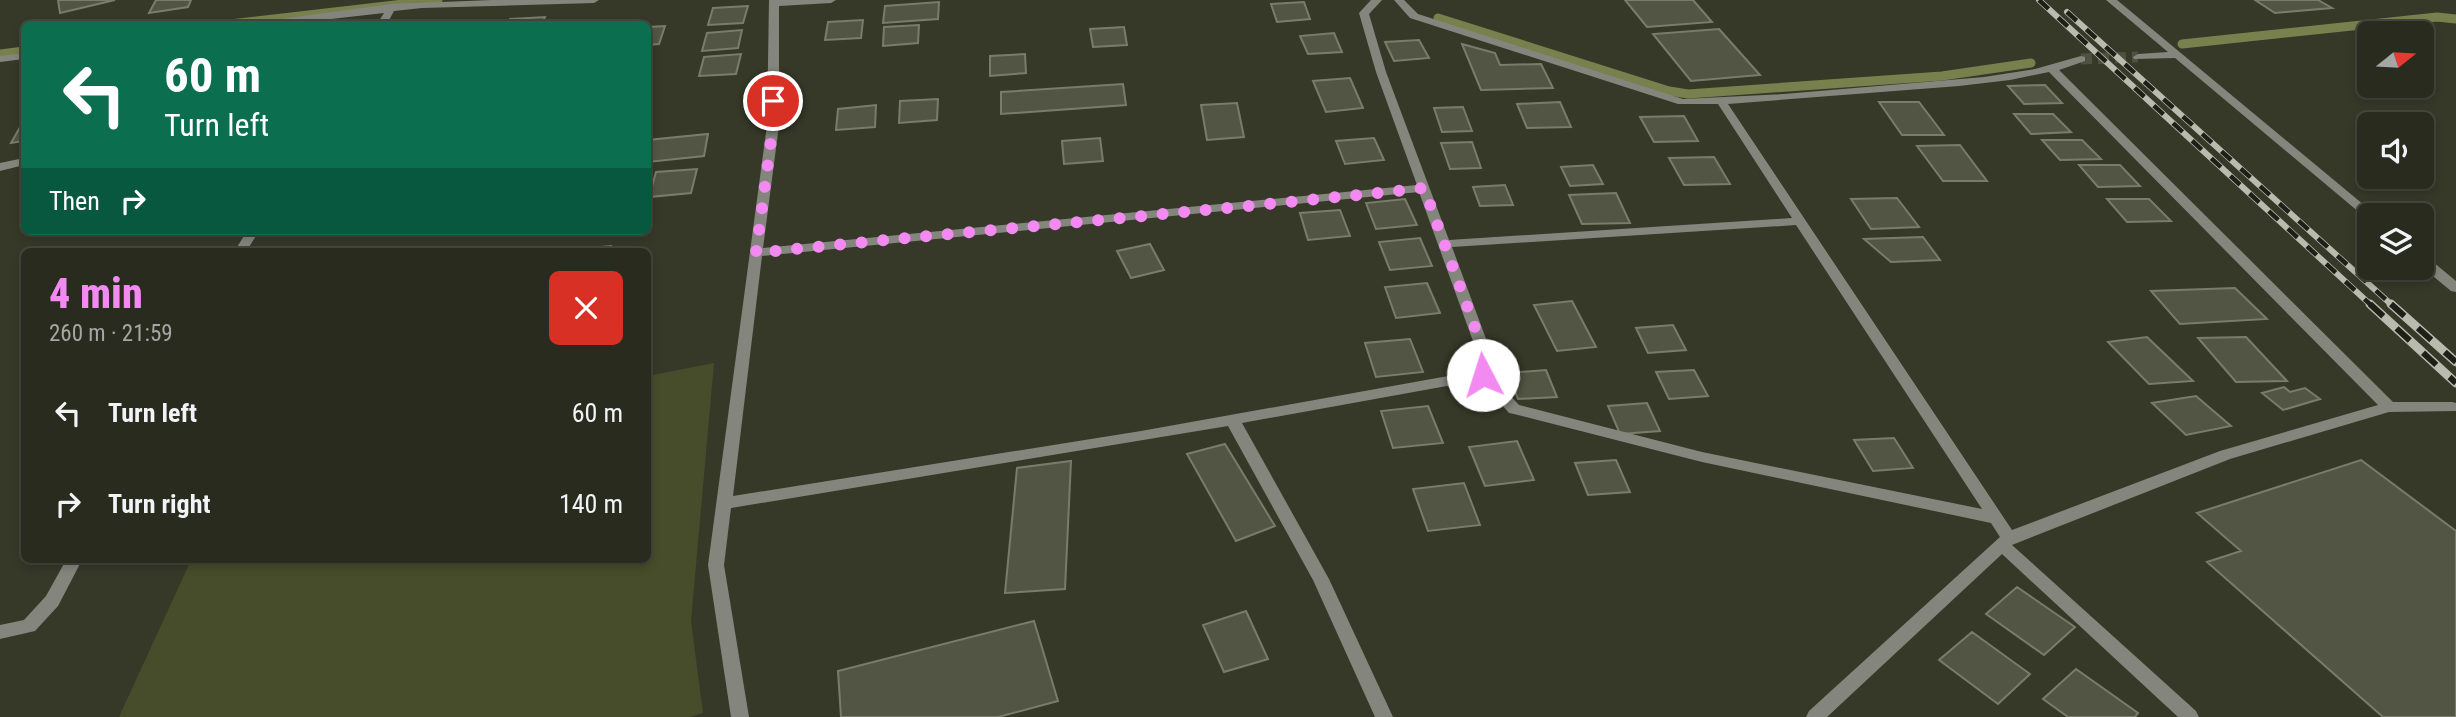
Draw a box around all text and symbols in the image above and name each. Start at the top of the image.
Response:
north arrow [2357,21,2434,98]
map controls [2357,21,2434,280]
text: 60 m [164,47,261,104]
icon: left [49,49,140,140]
pin [743,71,803,131]
icon: arrive [754,82,792,120]
text: Turn left [164,106,269,144]
button: sound [2357,112,2434,189]
icon: right [114,182,152,220]
text: Then [49,186,100,216]
button: layers [2357,203,2434,280]
text: 4 min [49,269,143,318]
button: close [549,271,623,345]
text: 260 m · 21:59 [49,320,173,347]
position arrow [1446,338,1520,412]
icon: left [49,394,87,432]
text: Turn left [108,398,197,428]
text: 60 m [572,398,623,428]
icon: right [49,485,87,523]
text: Turn right [108,489,210,519]
text: 140 m [559,489,623,519]

